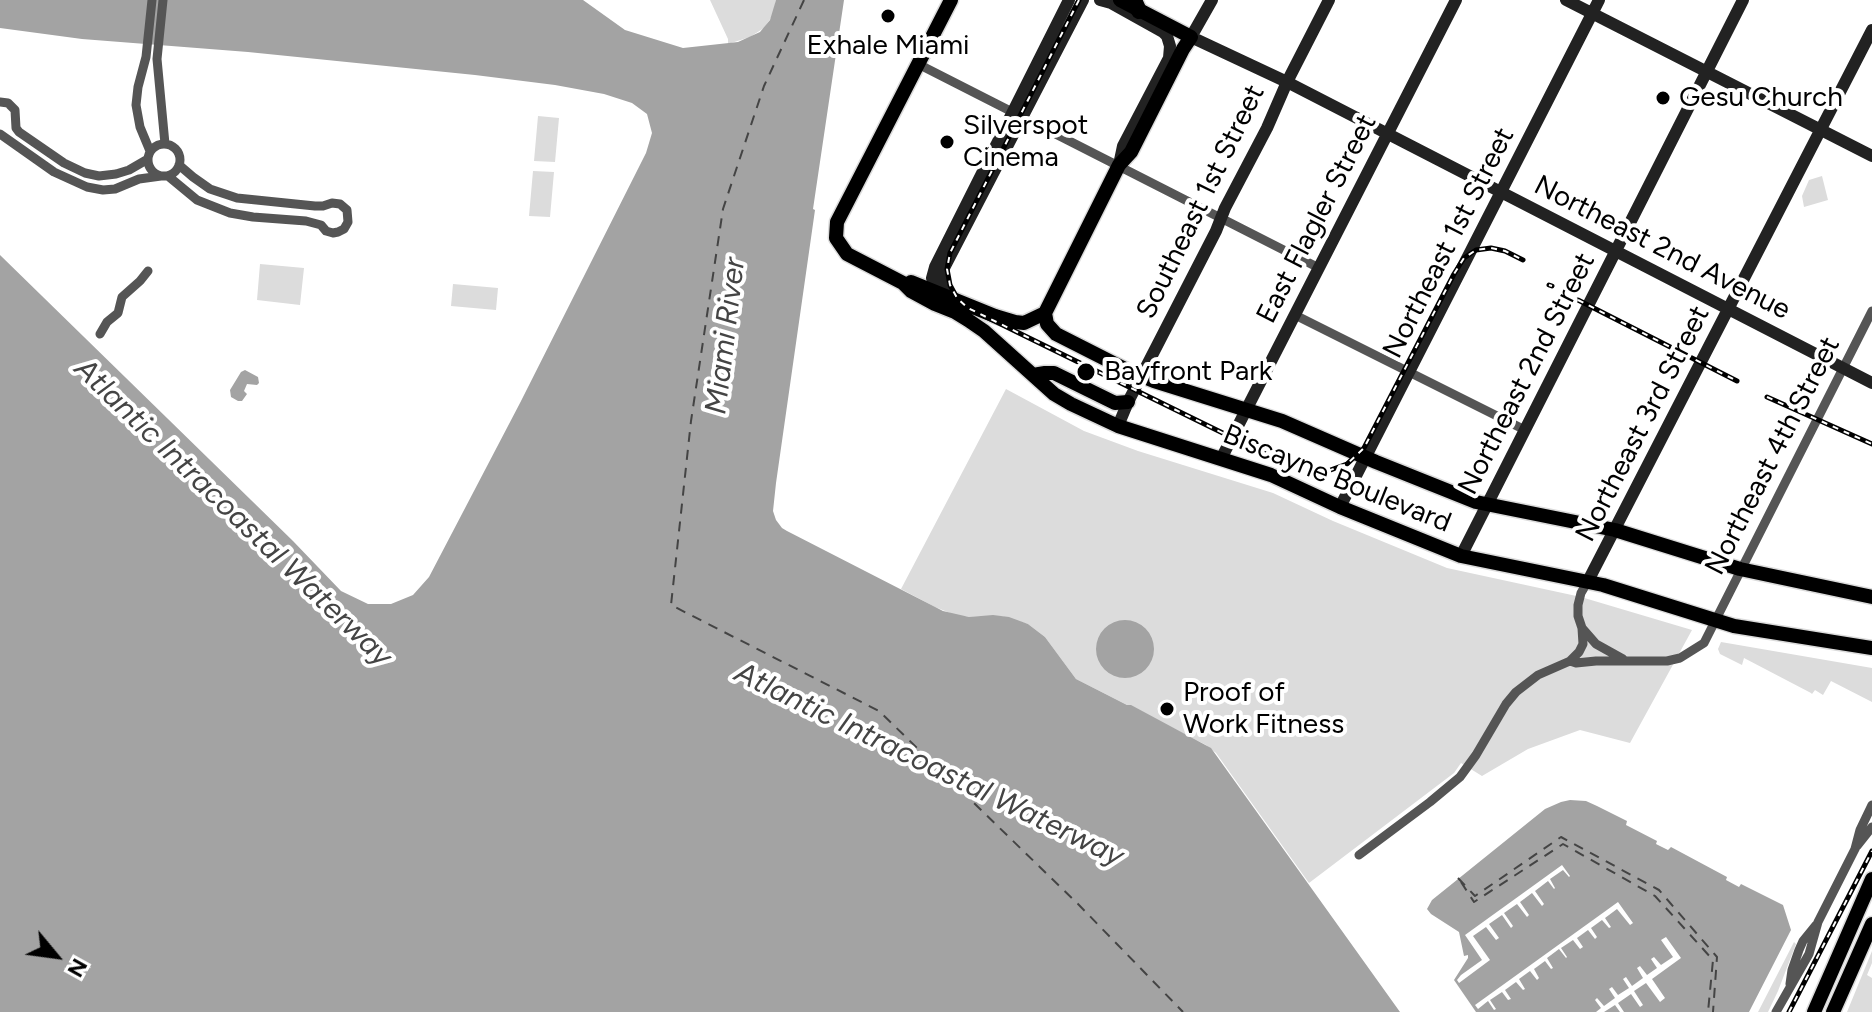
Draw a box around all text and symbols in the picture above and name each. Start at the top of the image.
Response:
marker: Exhale Miami [879,7,897,25]
place label: Exhale Miami [807,29,969,63]
street label: Southeast 1st Street [1130,80,1272,324]
place label: Gesu Church [1679,81,1843,115]
marker: Gesu Church [1654,89,1672,107]
place label: Silverspot Cinema [963,109,1088,175]
street label: East Flagler Street [1250,109,1384,329]
street label: Northeast 1st Street [1376,122,1522,364]
marker: Silverspot Cinema [938,133,956,151]
street label: Northeast 2nd Avenue [1528,169,1796,327]
street label: Northeast 2nd Street [1451,248,1603,500]
water label: Miami River [699,256,753,416]
street label: Northeast 3rd Street [1569,300,1717,548]
street label: Northeast 4th Street [1698,331,1848,581]
water label: Atlantic Intracoastal Waterway [66,351,400,675]
place label: Bayfront Park [1104,355,1272,389]
marker: Bayfront Park [1075,361,1097,383]
street label: Biscayne Boulevard [1218,418,1456,540]
water label: Atlantic Intracoastal Waterway [729,655,1129,875]
place label: Proof of Work Fitness [1183,676,1344,742]
marker: Proof of Work Fitness [1158,700,1176,718]
north arrow [16,916,96,996]
text: N [61,954,93,982]

